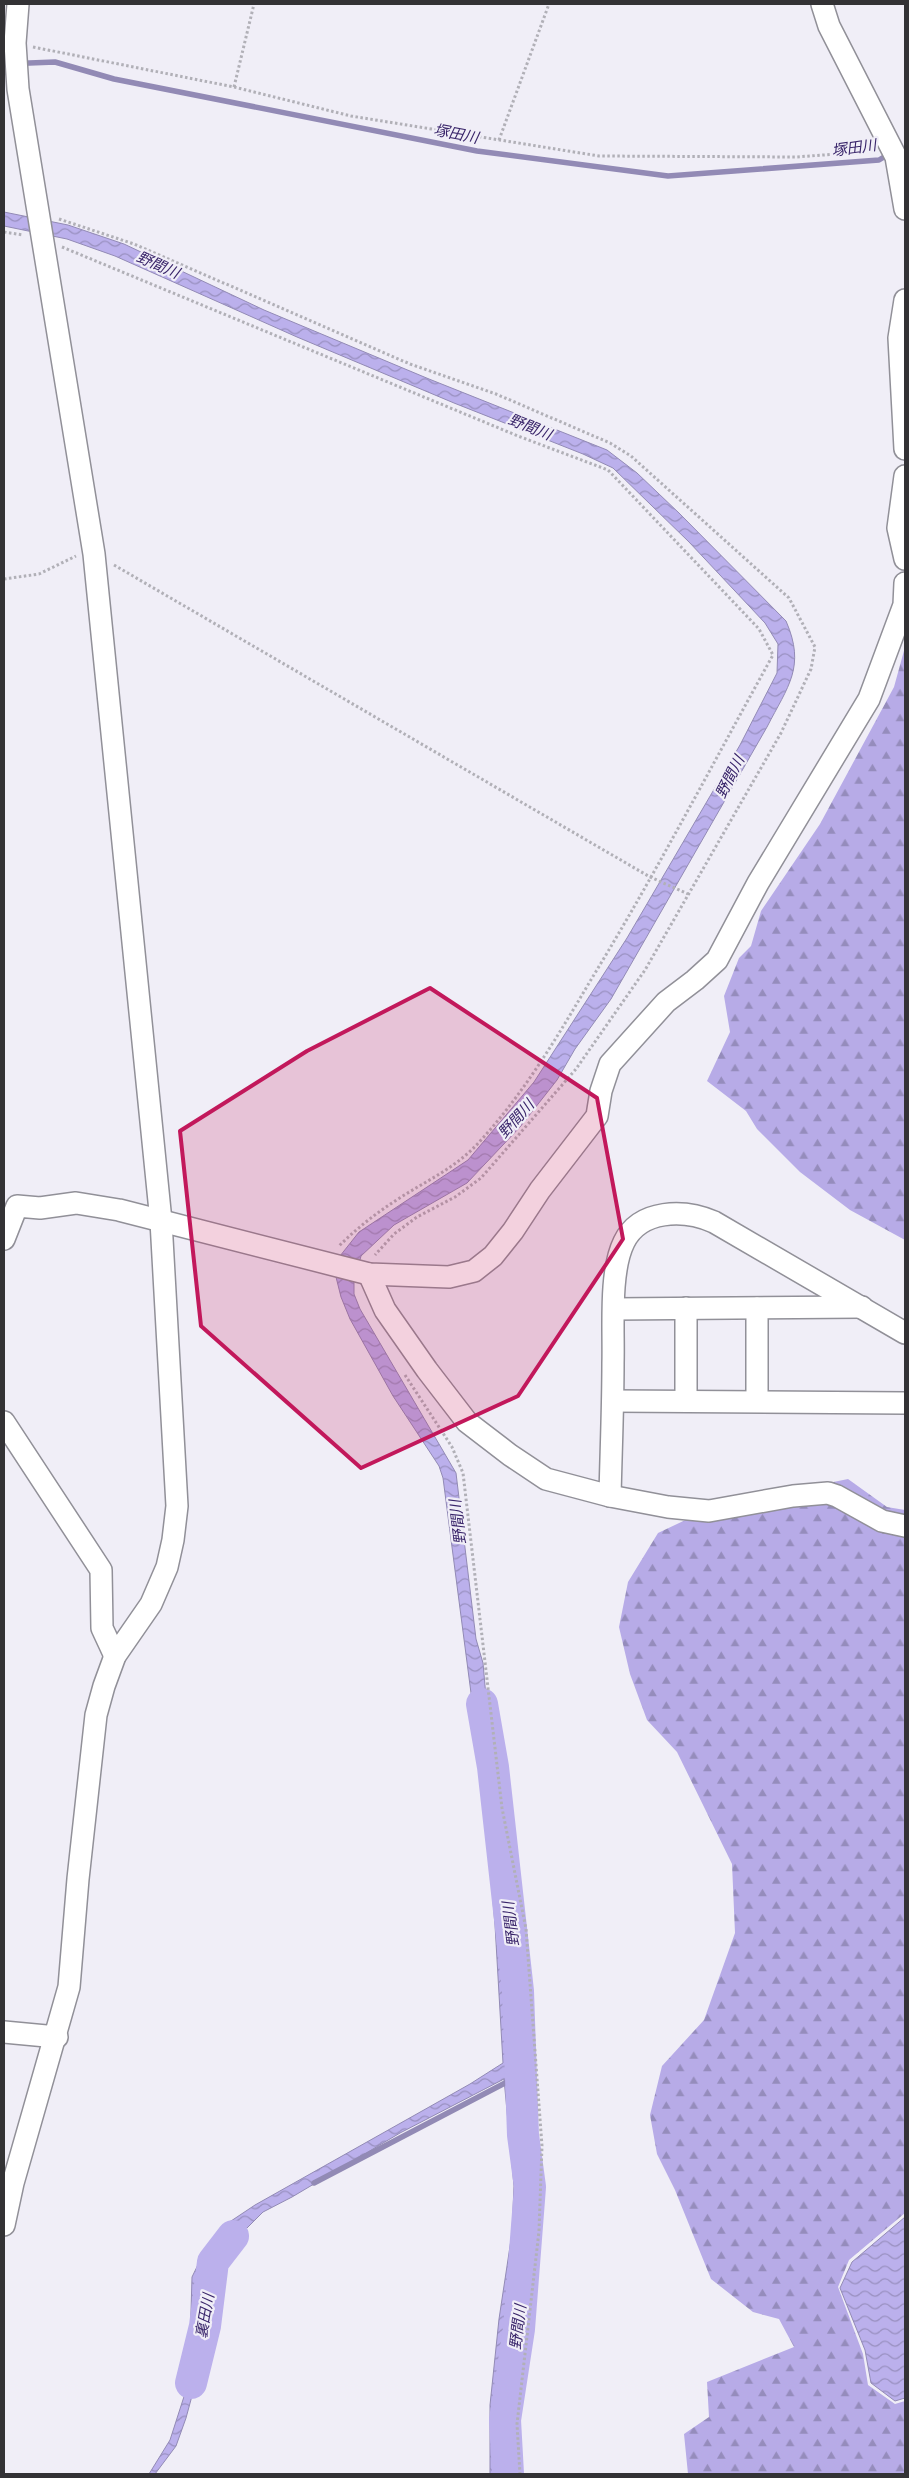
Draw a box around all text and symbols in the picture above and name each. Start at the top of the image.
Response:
water label: 塚田川 [432,122,482,149]
water label: 塚田川 [831,137,880,162]
water label: 野間川 [133,249,184,285]
water label: 野間川 [505,411,556,446]
water label: 野間川 [713,752,751,802]
water label: 野間川 [495,1095,541,1143]
water label: 野間川 [447,1496,472,1545]
water label: 野間川 [500,1898,525,1947]
water label: 裏田川 [193,2290,220,2340]
water label: 野間川 [507,2302,532,2351]

